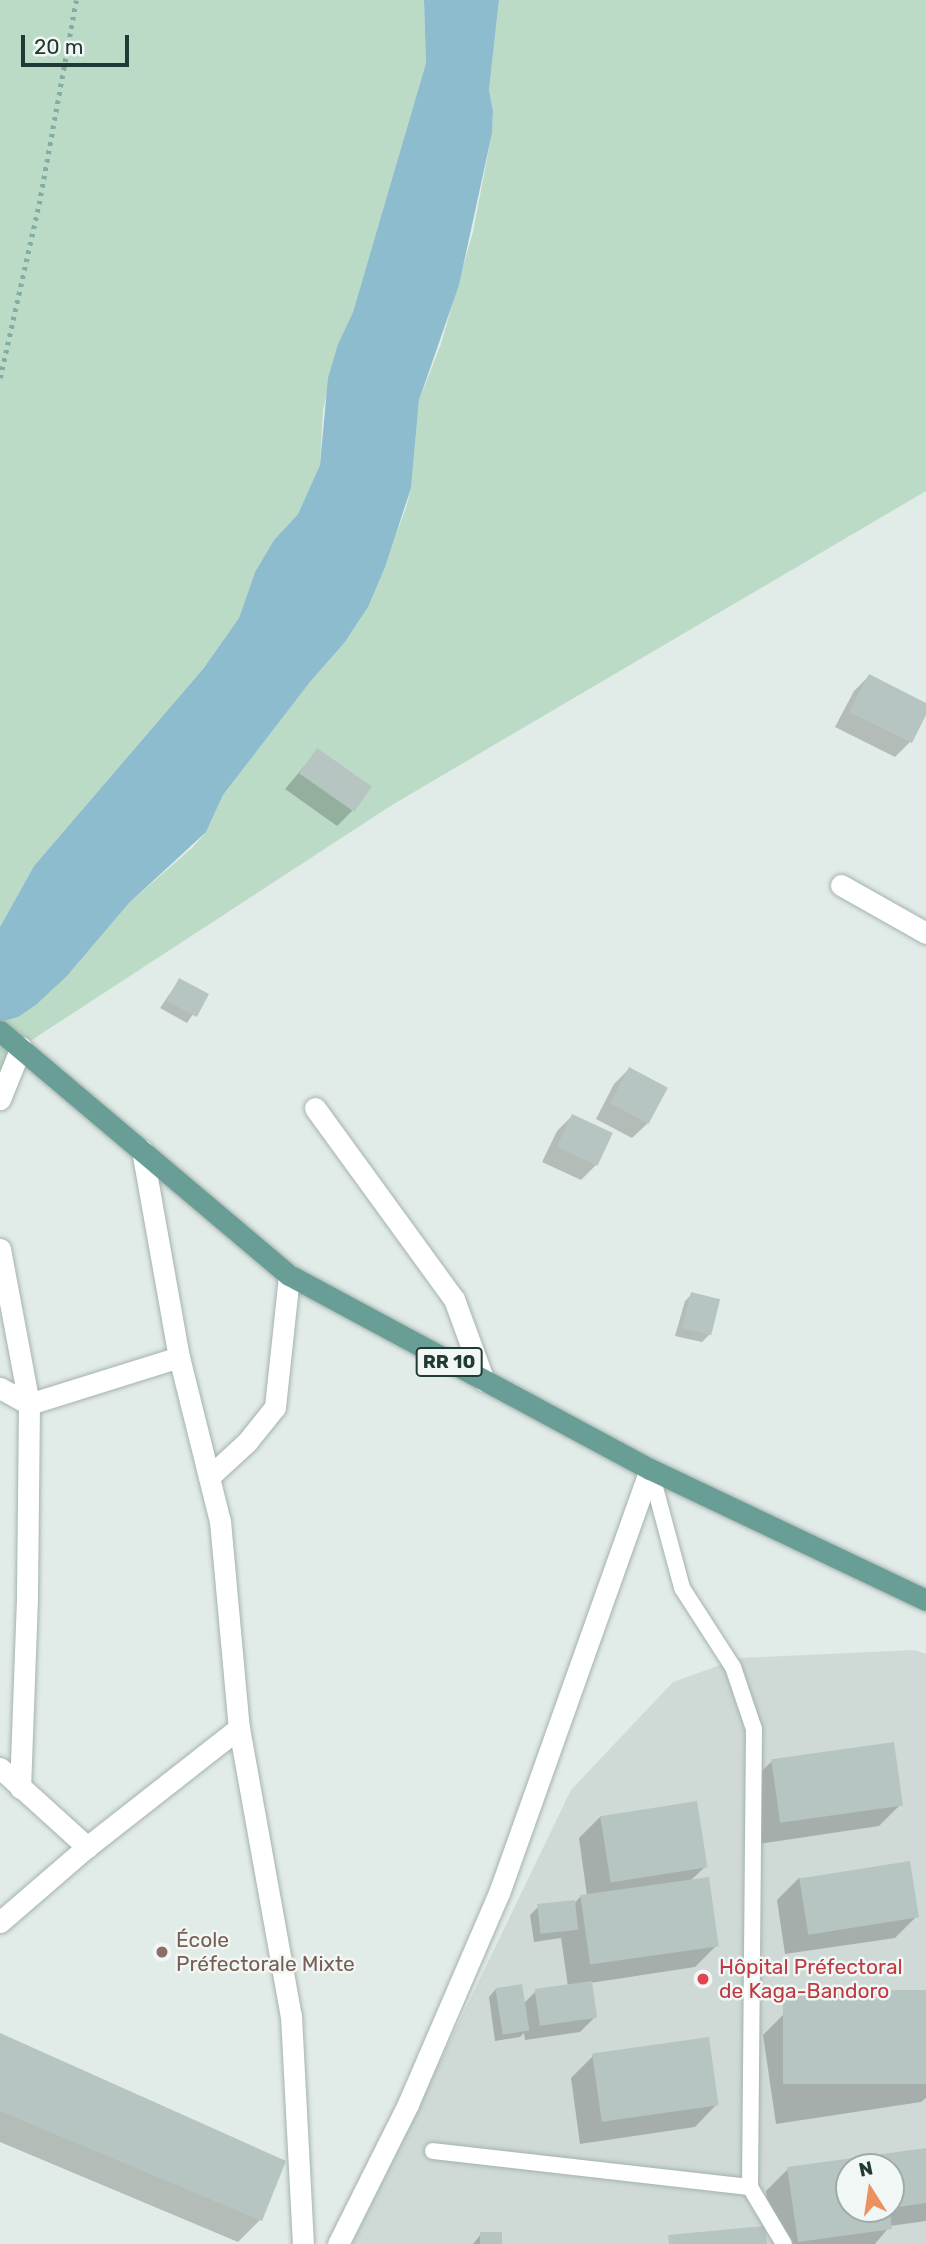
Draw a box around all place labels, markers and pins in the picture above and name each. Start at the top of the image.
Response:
place label: École Préfectorale Mixte [176,1927,355,1977]
marker: École Préfectorale Mixte [154,1944,170,1960]
place label: Hôpital Préfectoral de Kaga-Bandoro [719,1954,903,2004]
marker: Hôpital Préfectoral de Kaga-Bandoro [693,1969,713,1989]

